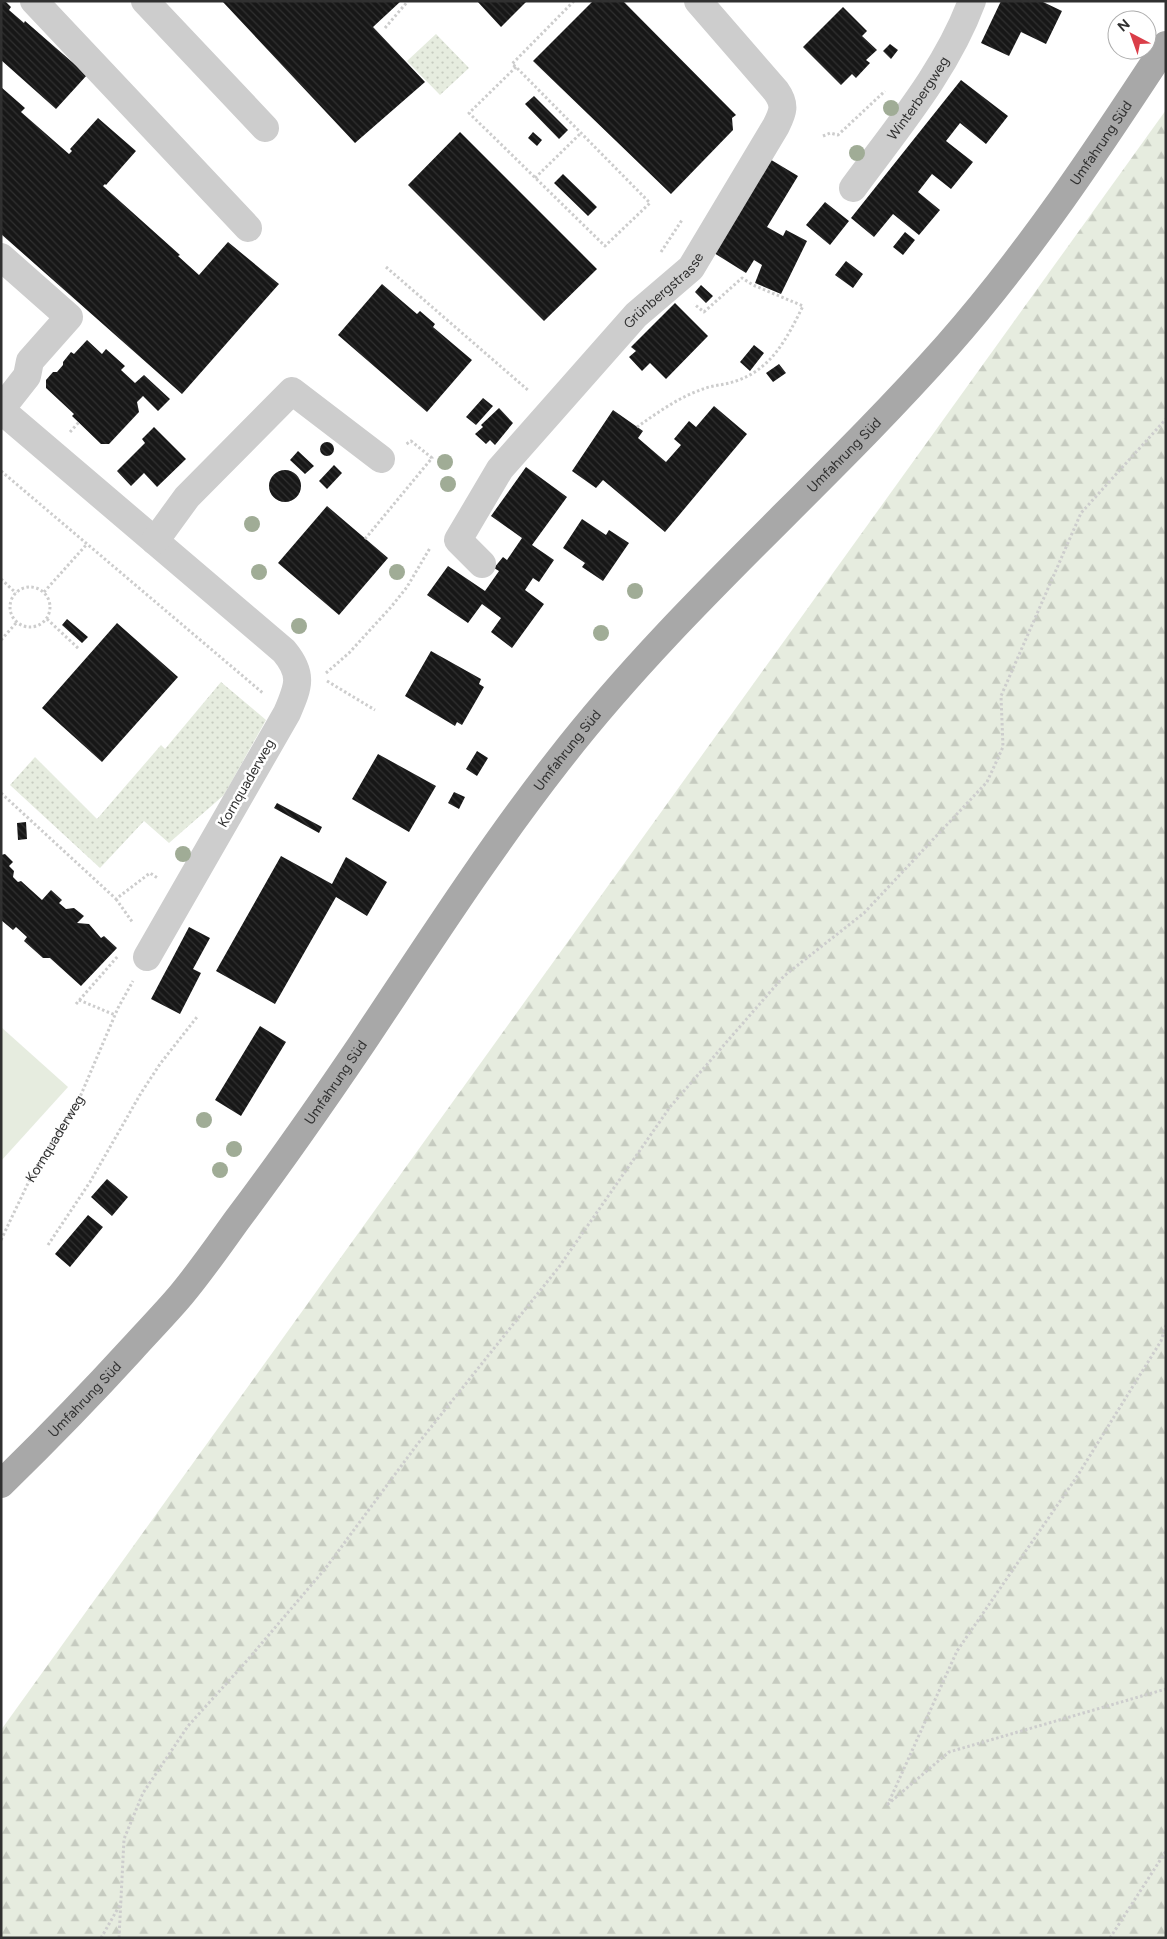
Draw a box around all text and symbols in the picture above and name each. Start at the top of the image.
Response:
north arrow [1107,10,1157,60]
text: N [1114,16,1133,36]
street label: Winterbergweg [884,53,953,144]
street label: Umfahrung Süd [1067,98,1136,189]
street label: Grünbergstrasse [620,249,708,332]
street label: Umfahrung Süd [804,414,885,496]
street label: Umfahrung Süd [530,707,605,794]
street label: Kornquaderweg [214,736,279,831]
street label: Umfahrung Süd [301,1037,371,1128]
street label: Kornquaderweg [22,1092,88,1186]
street label: Umfahrung Süd [45,1358,125,1441]

